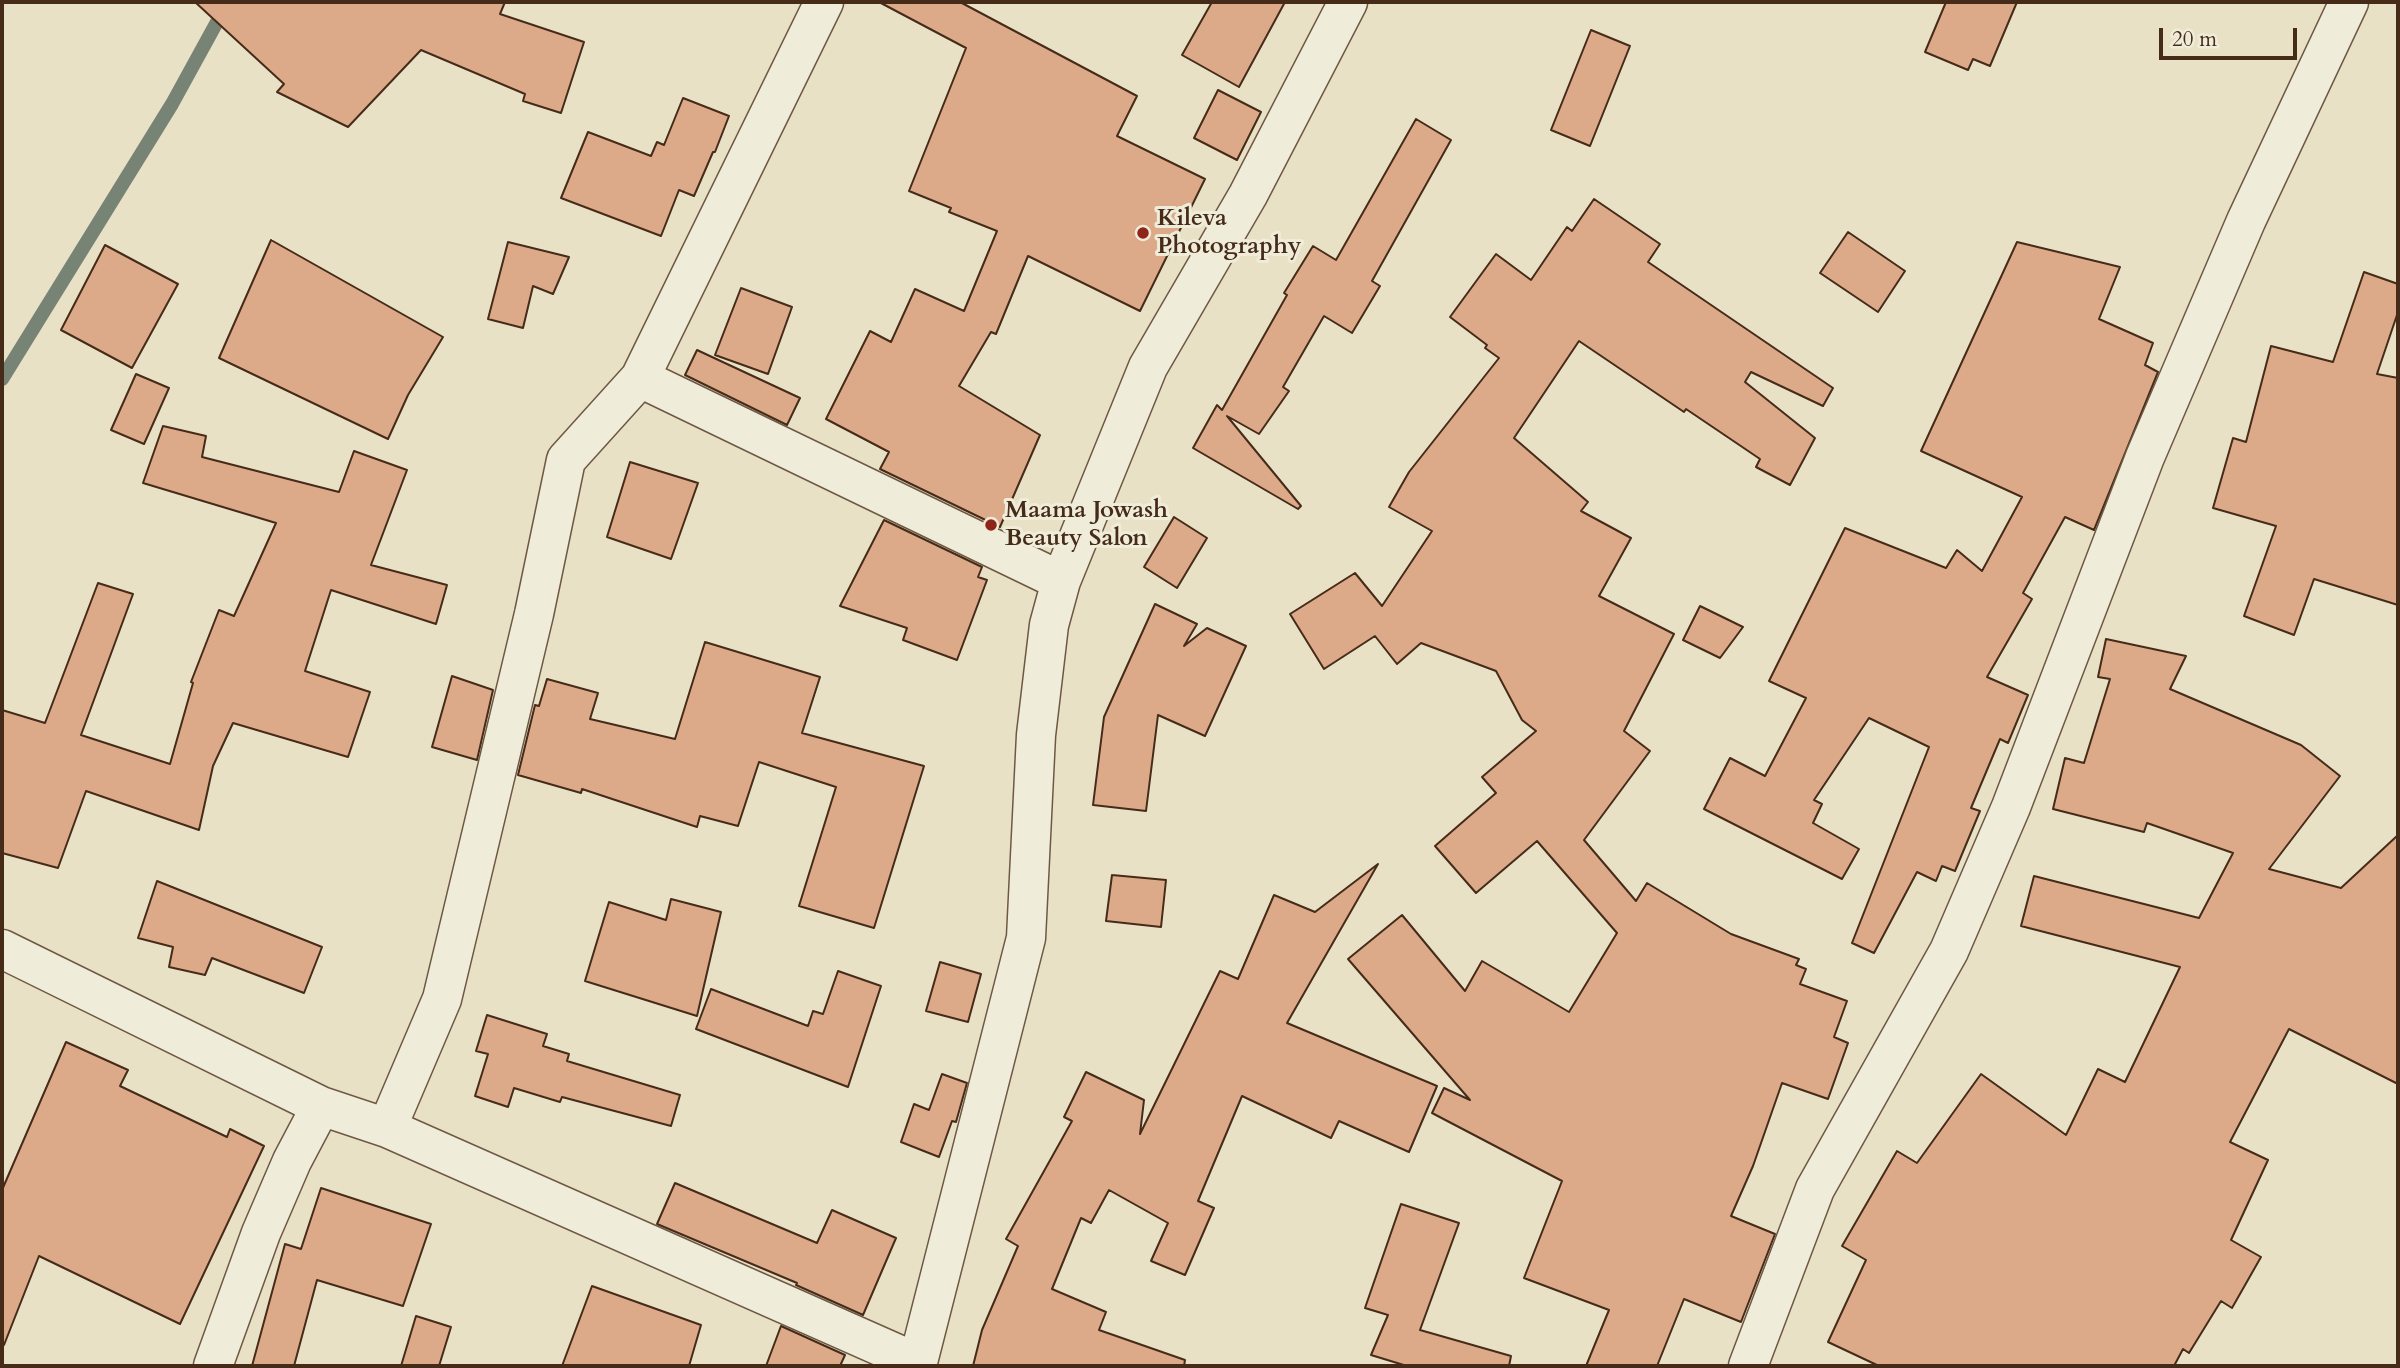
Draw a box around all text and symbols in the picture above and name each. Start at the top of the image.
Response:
scale bar [2162,14,2300,58]
text: 20 m [2172,25,2217,54]
place label: Kileva Photography [1157,205,1301,261]
marker: Kileva Photography [1135,225,1151,241]
place label: Maama Jowash Beauty Salon [1005,497,1168,553]
marker: Maama Jowash Beauty Salon [983,517,999,533]

